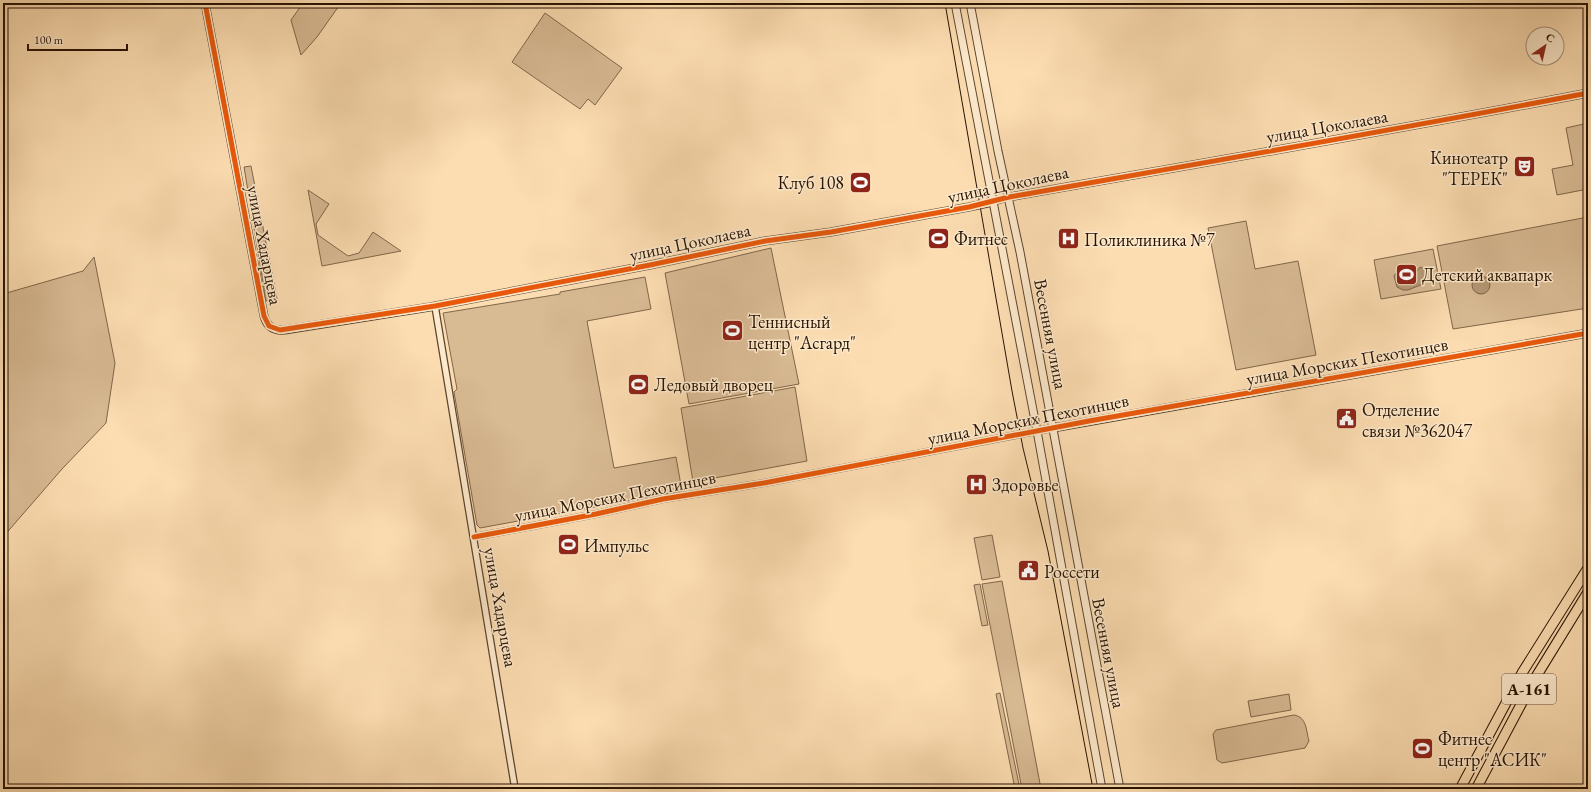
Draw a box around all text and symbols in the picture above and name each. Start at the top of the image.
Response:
scale bar [28,26,127,52]
north arrow [1525,26,1565,66]
text: С [1543,30,1558,46]
text: 100 m [34,32,64,48]
street label: улица Цоколаева [1264,104,1390,148]
place label: Кинотеатр "ТЕРЕК" [1430,146,1508,190]
theatre icon: Кинотеатр "ТЕРЕК" [1511,154,1537,180]
street label: улица Цоколаева [945,160,1071,208]
sports icon: Клуб 108 [847,169,873,195]
place label: Клуб 108 [778,171,844,194]
street label: улица Хадарцева [242,183,288,308]
street label: улица Цоколаева [627,218,753,266]
sports icon: Фитнес [925,225,951,251]
hospital icon: Поликлиника №7 [1055,226,1081,252]
place label: Фитнес [954,227,1008,250]
place label: Поликлиника №7 [1084,228,1215,251]
sports icon: Детский аквапарк [1394,261,1420,287]
place label: Детский аквапарк [1422,263,1553,286]
street label: Весенняя улица [1029,277,1073,392]
place label: Теннисный центр "Асгард" [748,310,856,354]
sports icon: Теннисный центр "Асгард" [719,318,745,344]
street label: улица Морских Пехотинцев [1244,332,1450,390]
sports icon: Ледовый дворец [625,371,651,397]
place label: Ледовый дворец [654,373,774,396]
street label: улица Морских Пехотинцев [926,388,1131,450]
place label: Отделение связи №362047 [1362,398,1472,442]
public building icon: Отделение связи №362047 [1333,406,1359,432]
street label: улица Морских Пехотинцев [513,465,718,527]
hospital icon: Здоровье [964,471,990,497]
place label: Здоровье [992,473,1058,496]
sports icon: Импульс [556,532,582,558]
place label: Импульс [584,534,649,557]
street label: улица Хадарцева [479,545,523,670]
public building icon: Россети [1015,558,1041,584]
place label: Россети [1044,560,1100,583]
street label: Весенняя улица [1087,596,1131,711]
road number: А-161 [1502,674,1556,704]
place label: Фитнес центр "АСИК" [1438,727,1547,771]
sports icon: Фитнес центр "АСИК" [1409,735,1435,761]

